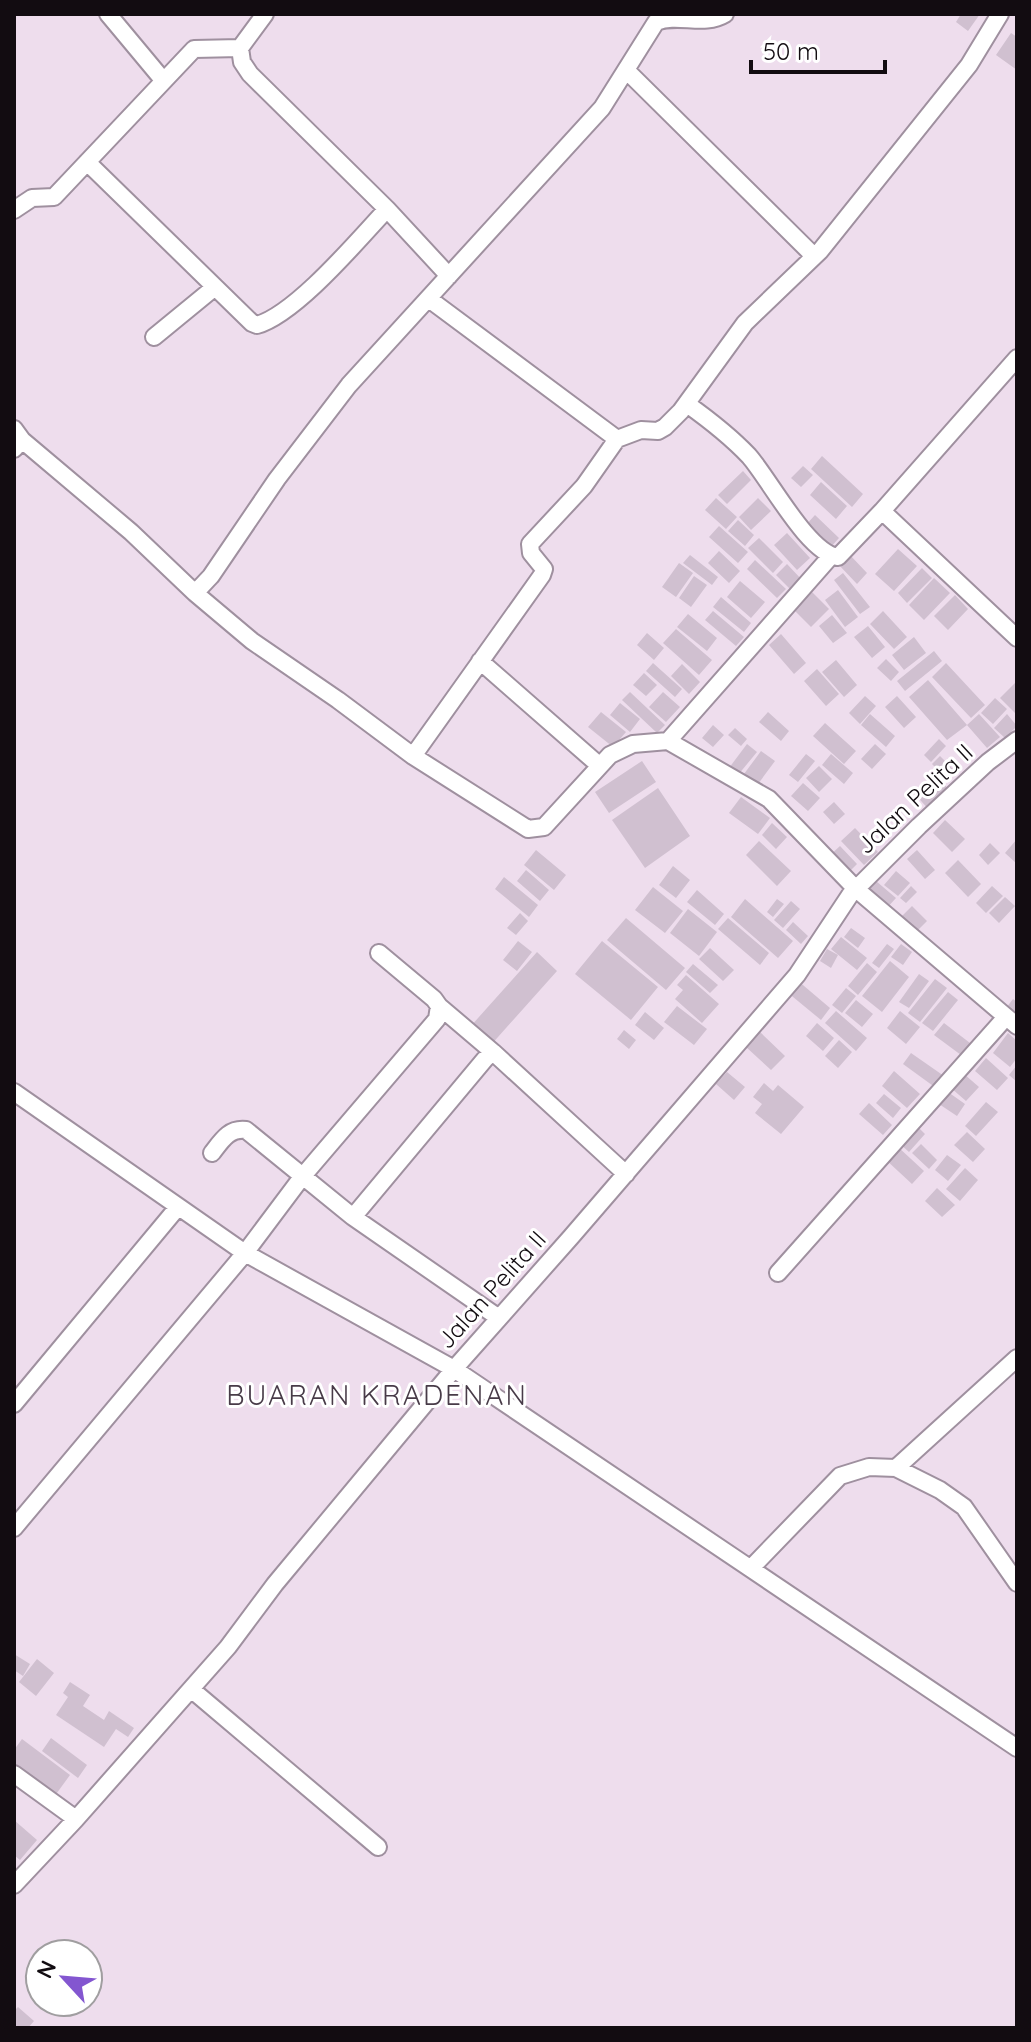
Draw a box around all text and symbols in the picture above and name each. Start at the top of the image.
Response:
scale bar [751,24,885,74]
text: 50 m [763,36,819,66]
street label: Jalan Pelita II [850,737,979,860]
street label: Jalan Pelita II [430,1224,552,1354]
district label: BUARAN KRADENAN [226,1377,528,1412]
north arrow [24,1938,104,2018]
text: N [30,1956,62,1983]

